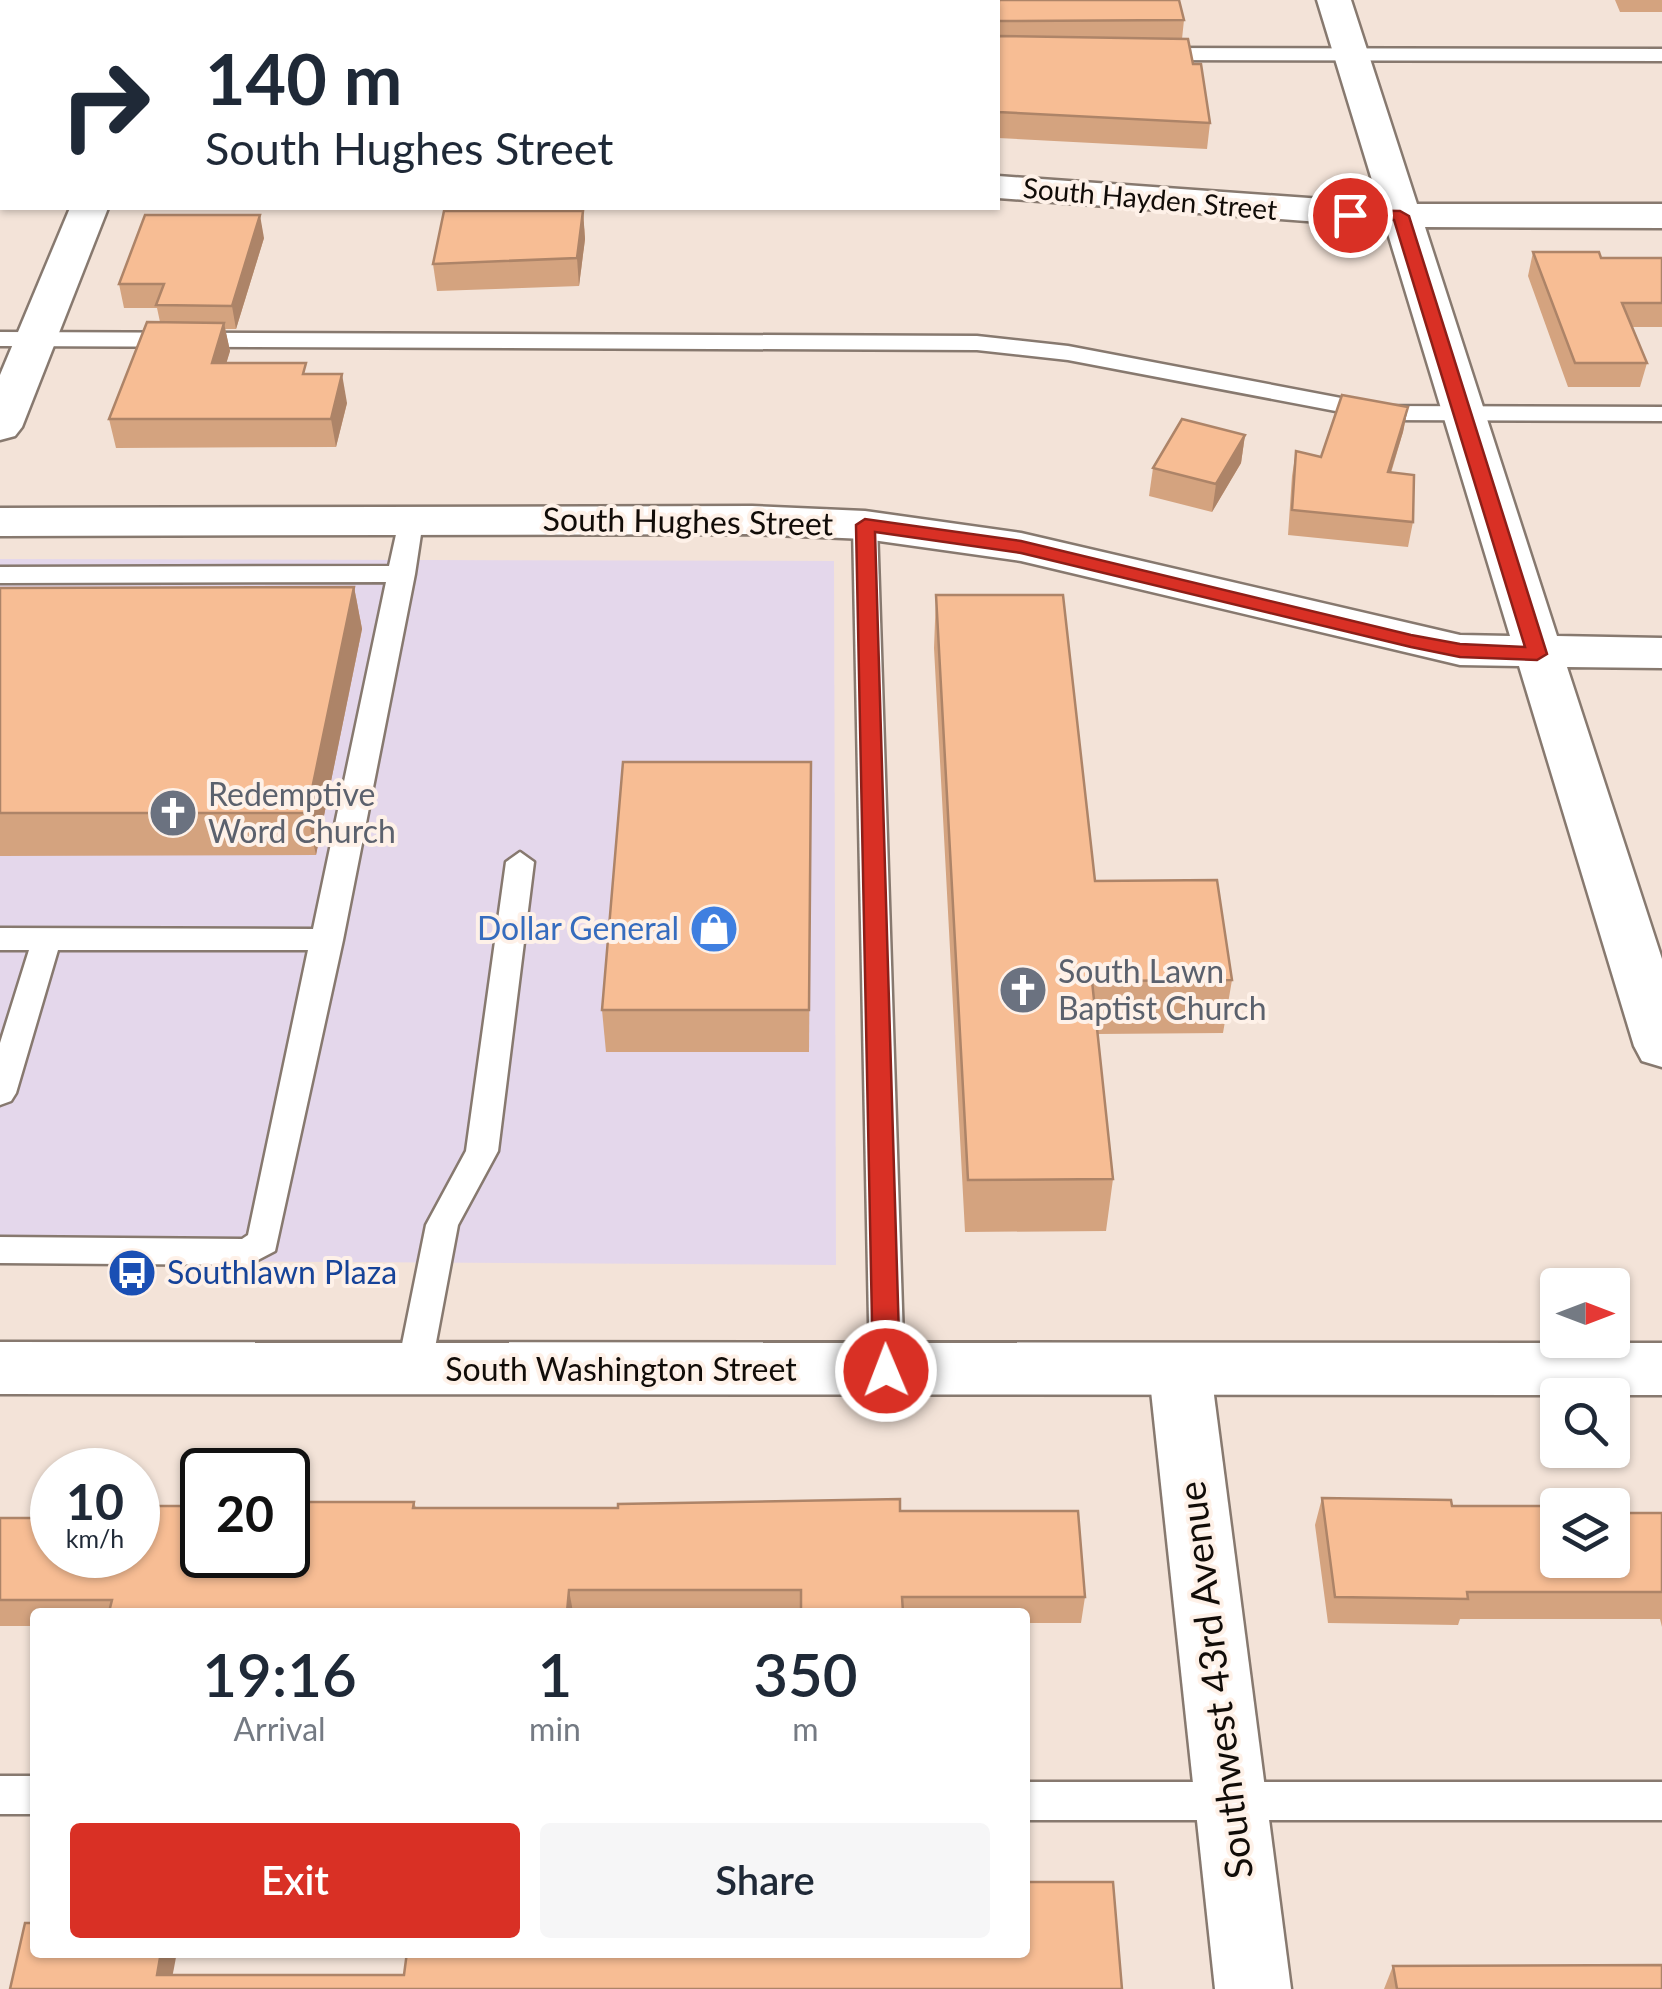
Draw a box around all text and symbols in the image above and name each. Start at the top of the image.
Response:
text: 140 m [205,36,402,120]
icon: right [40,40,170,170]
text: South Hughes Street [205,121,613,175]
street label: South Hayden Street [1022,170,1279,226]
pin [1308,173,1393,258]
icon: arrive [1323,188,1378,243]
street label: South Hughes Street [542,498,834,543]
place label: Redemptive Word Church [208,774,396,850]
church icon: Redemptive Word Church [147,787,199,839]
shop icon: Dollar General [688,903,740,955]
place label: Dollar General [477,908,679,947]
place label: South Lawn Baptist Church [1058,951,1267,1027]
church icon: South Lawn Baptist Church [997,964,1049,1016]
bus stop icon: Southlawn Plaza [106,1247,158,1299]
place label: Southlawn Plaza [167,1252,397,1291]
north arrow [1540,1268,1630,1358]
map controls [1540,1268,1630,1578]
position arrow [834,1319,938,1423]
street label: South Washington Street [445,1349,797,1388]
button: search [1540,1378,1630,1468]
speed limit sign: 20 [180,1448,310,1578]
text: 10 [66,1471,124,1531]
street label: Southwest 43rd Avenue [1167,1479,1261,1882]
button: layers [1540,1488,1630,1578]
text: km/h [66,1523,124,1553]
text: 19:16 [202,1638,357,1710]
text: 1 [538,1638,572,1710]
text: 350 [753,1638,858,1710]
text: Arrival [233,1709,326,1748]
text: min [529,1709,581,1748]
text: m [792,1709,819,1748]
button: Exit [70,1823,520,1938]
button: Share [540,1823,990,1938]

